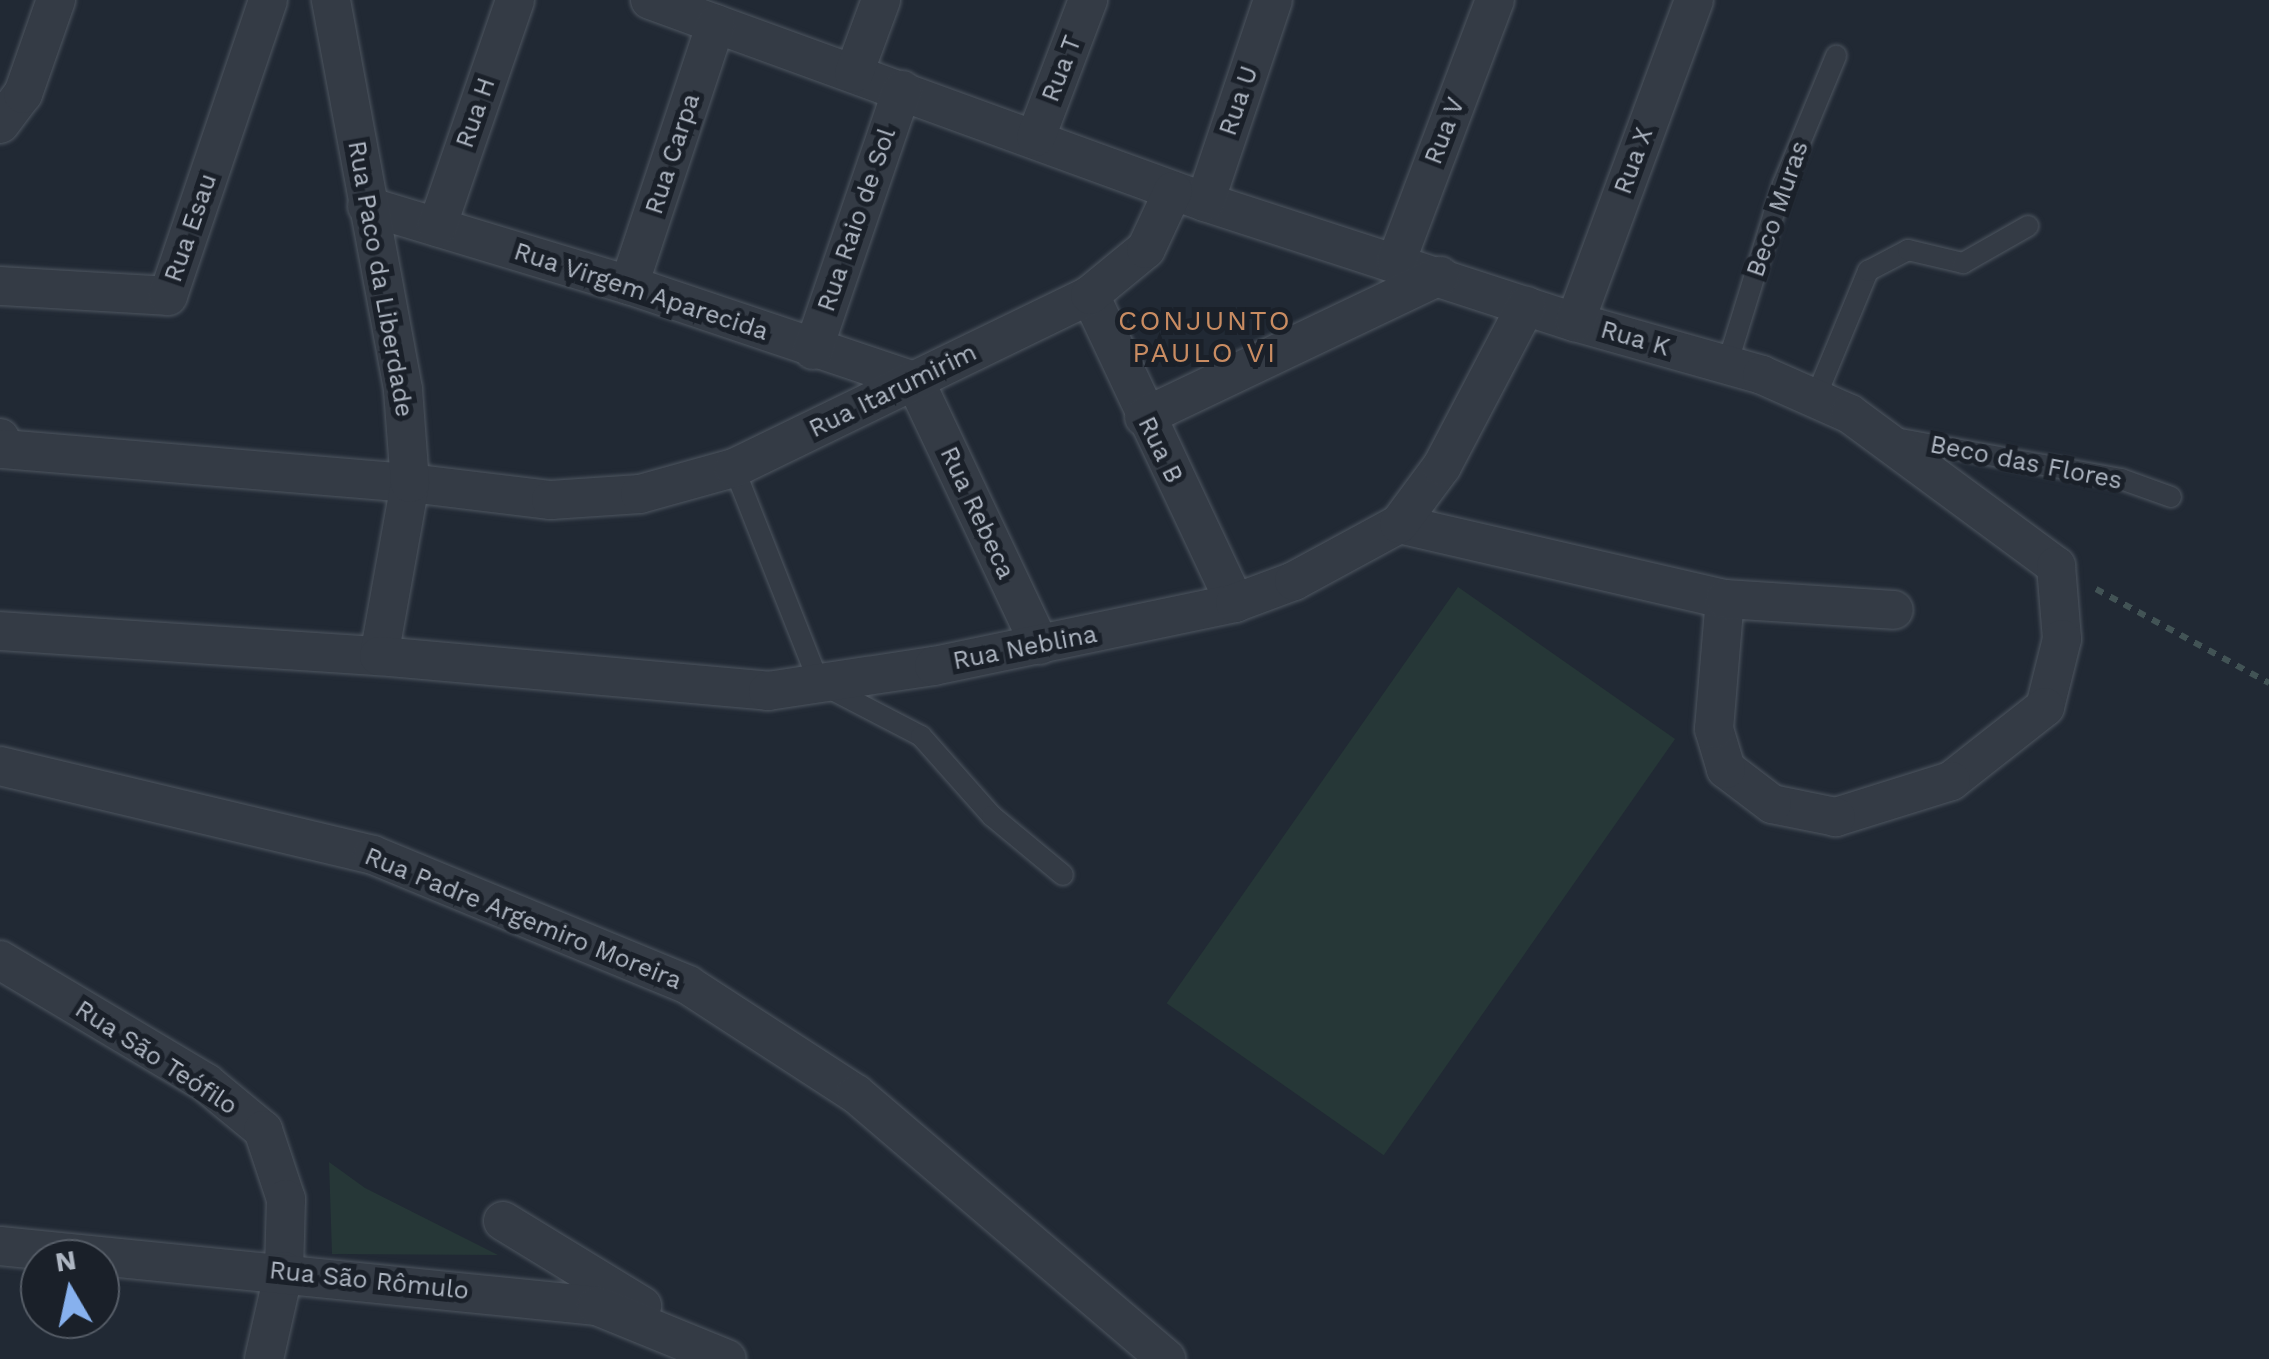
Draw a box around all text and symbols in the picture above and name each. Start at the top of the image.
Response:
street label: Rua T [1036,31,1088,107]
street label: Rua U [1213,62,1265,140]
street label: Rua H [450,74,502,152]
street label: Rua Carpa [639,90,707,218]
street label: Rua V [1418,93,1472,169]
street label: Rua X [1608,123,1660,199]
street label: Rua Raio de Sol [811,124,903,316]
street label: Beco Muras [1741,137,1815,281]
street label: Rua Paco da Liberdade [341,138,419,420]
street label: Rua Esau [158,170,224,286]
street label: Rua Virgem Aparecida [509,236,773,348]
district label: CONJUNTO PAULO VI [1118,304,1292,370]
street label: Rua K [1597,315,1673,363]
street label: Rua Itarumirim [804,337,982,445]
street label: Rua B [1131,412,1189,488]
street label: Beco das Flores [1927,430,2125,496]
street label: Rua Rebeca [933,442,1021,584]
street label: Rua Neblina [950,619,1100,677]
street label: Rua Padre Argemiro Moreira [359,841,687,997]
street label: Rua São Teófilo [69,994,243,1122]
north arrow [20,1239,120,1339]
text: N [53,1243,78,1279]
street label: Rua São Rômulo [267,1256,471,1306]

